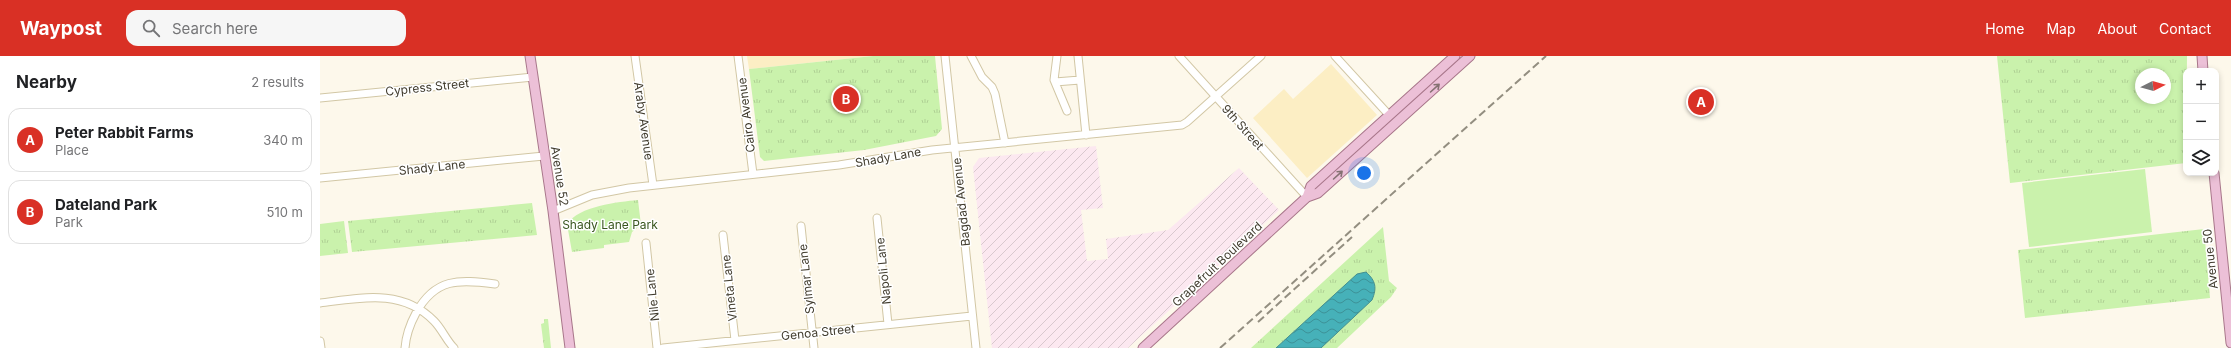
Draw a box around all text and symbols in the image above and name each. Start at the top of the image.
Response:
search box [126,10,406,46]
text: Waypost [20,17,102,40]
icon: search [140,17,162,39]
text: Search here [172,19,258,38]
text: Home [1985,20,2024,37]
text: Map [2046,20,2076,37]
text: About [2098,20,2137,37]
text: Contact [2159,20,2211,37]
north arrow [2135,68,2171,104]
map controls [2183,68,2219,176]
button: + [2183,68,2219,104]
text: Nearby [16,72,77,92]
text: 2 results [251,74,304,90]
street label: Cypress Street [384,75,470,99]
street label: Cairo Avenue [734,77,758,153]
street label: Araby Avenue [631,81,657,161]
one-way arrow [1430,83,1440,93]
pin: B [833,84,859,114]
pin: A [1688,87,1714,117]
street label: 9th Street [1219,101,1267,153]
button: − [2183,104,2219,140]
text: Peter Rabbit Farms [55,123,194,142]
text: A [25,132,35,148]
text: 340 m [263,132,303,148]
button: layers [2183,140,2219,176]
text: Place [55,142,89,158]
street label: Shady Lane [854,144,922,170]
street label: Avenue 52 [548,145,572,207]
street label: Shady Lane [398,156,466,178]
street label: Bagdad Avenue [949,157,973,247]
your location [1354,163,1374,183]
one-way arrow [1333,170,1343,179]
text: Dateland Park [55,195,157,214]
text: B [26,204,34,220]
text: 510 m [267,204,303,220]
text: Park [55,214,83,230]
park label: Shady Lane Park [562,217,658,232]
street label: Grapefruit Boulevard [1169,218,1265,310]
street label: Avenue 50 [2199,228,2221,290]
street label: Napoli Lane [872,237,894,305]
street label: Sylmar Lane [795,243,817,315]
street label: Vineta Lane [718,254,740,322]
street label: Nile Lane [642,268,662,322]
street label: Genoa Street [780,321,856,343]

